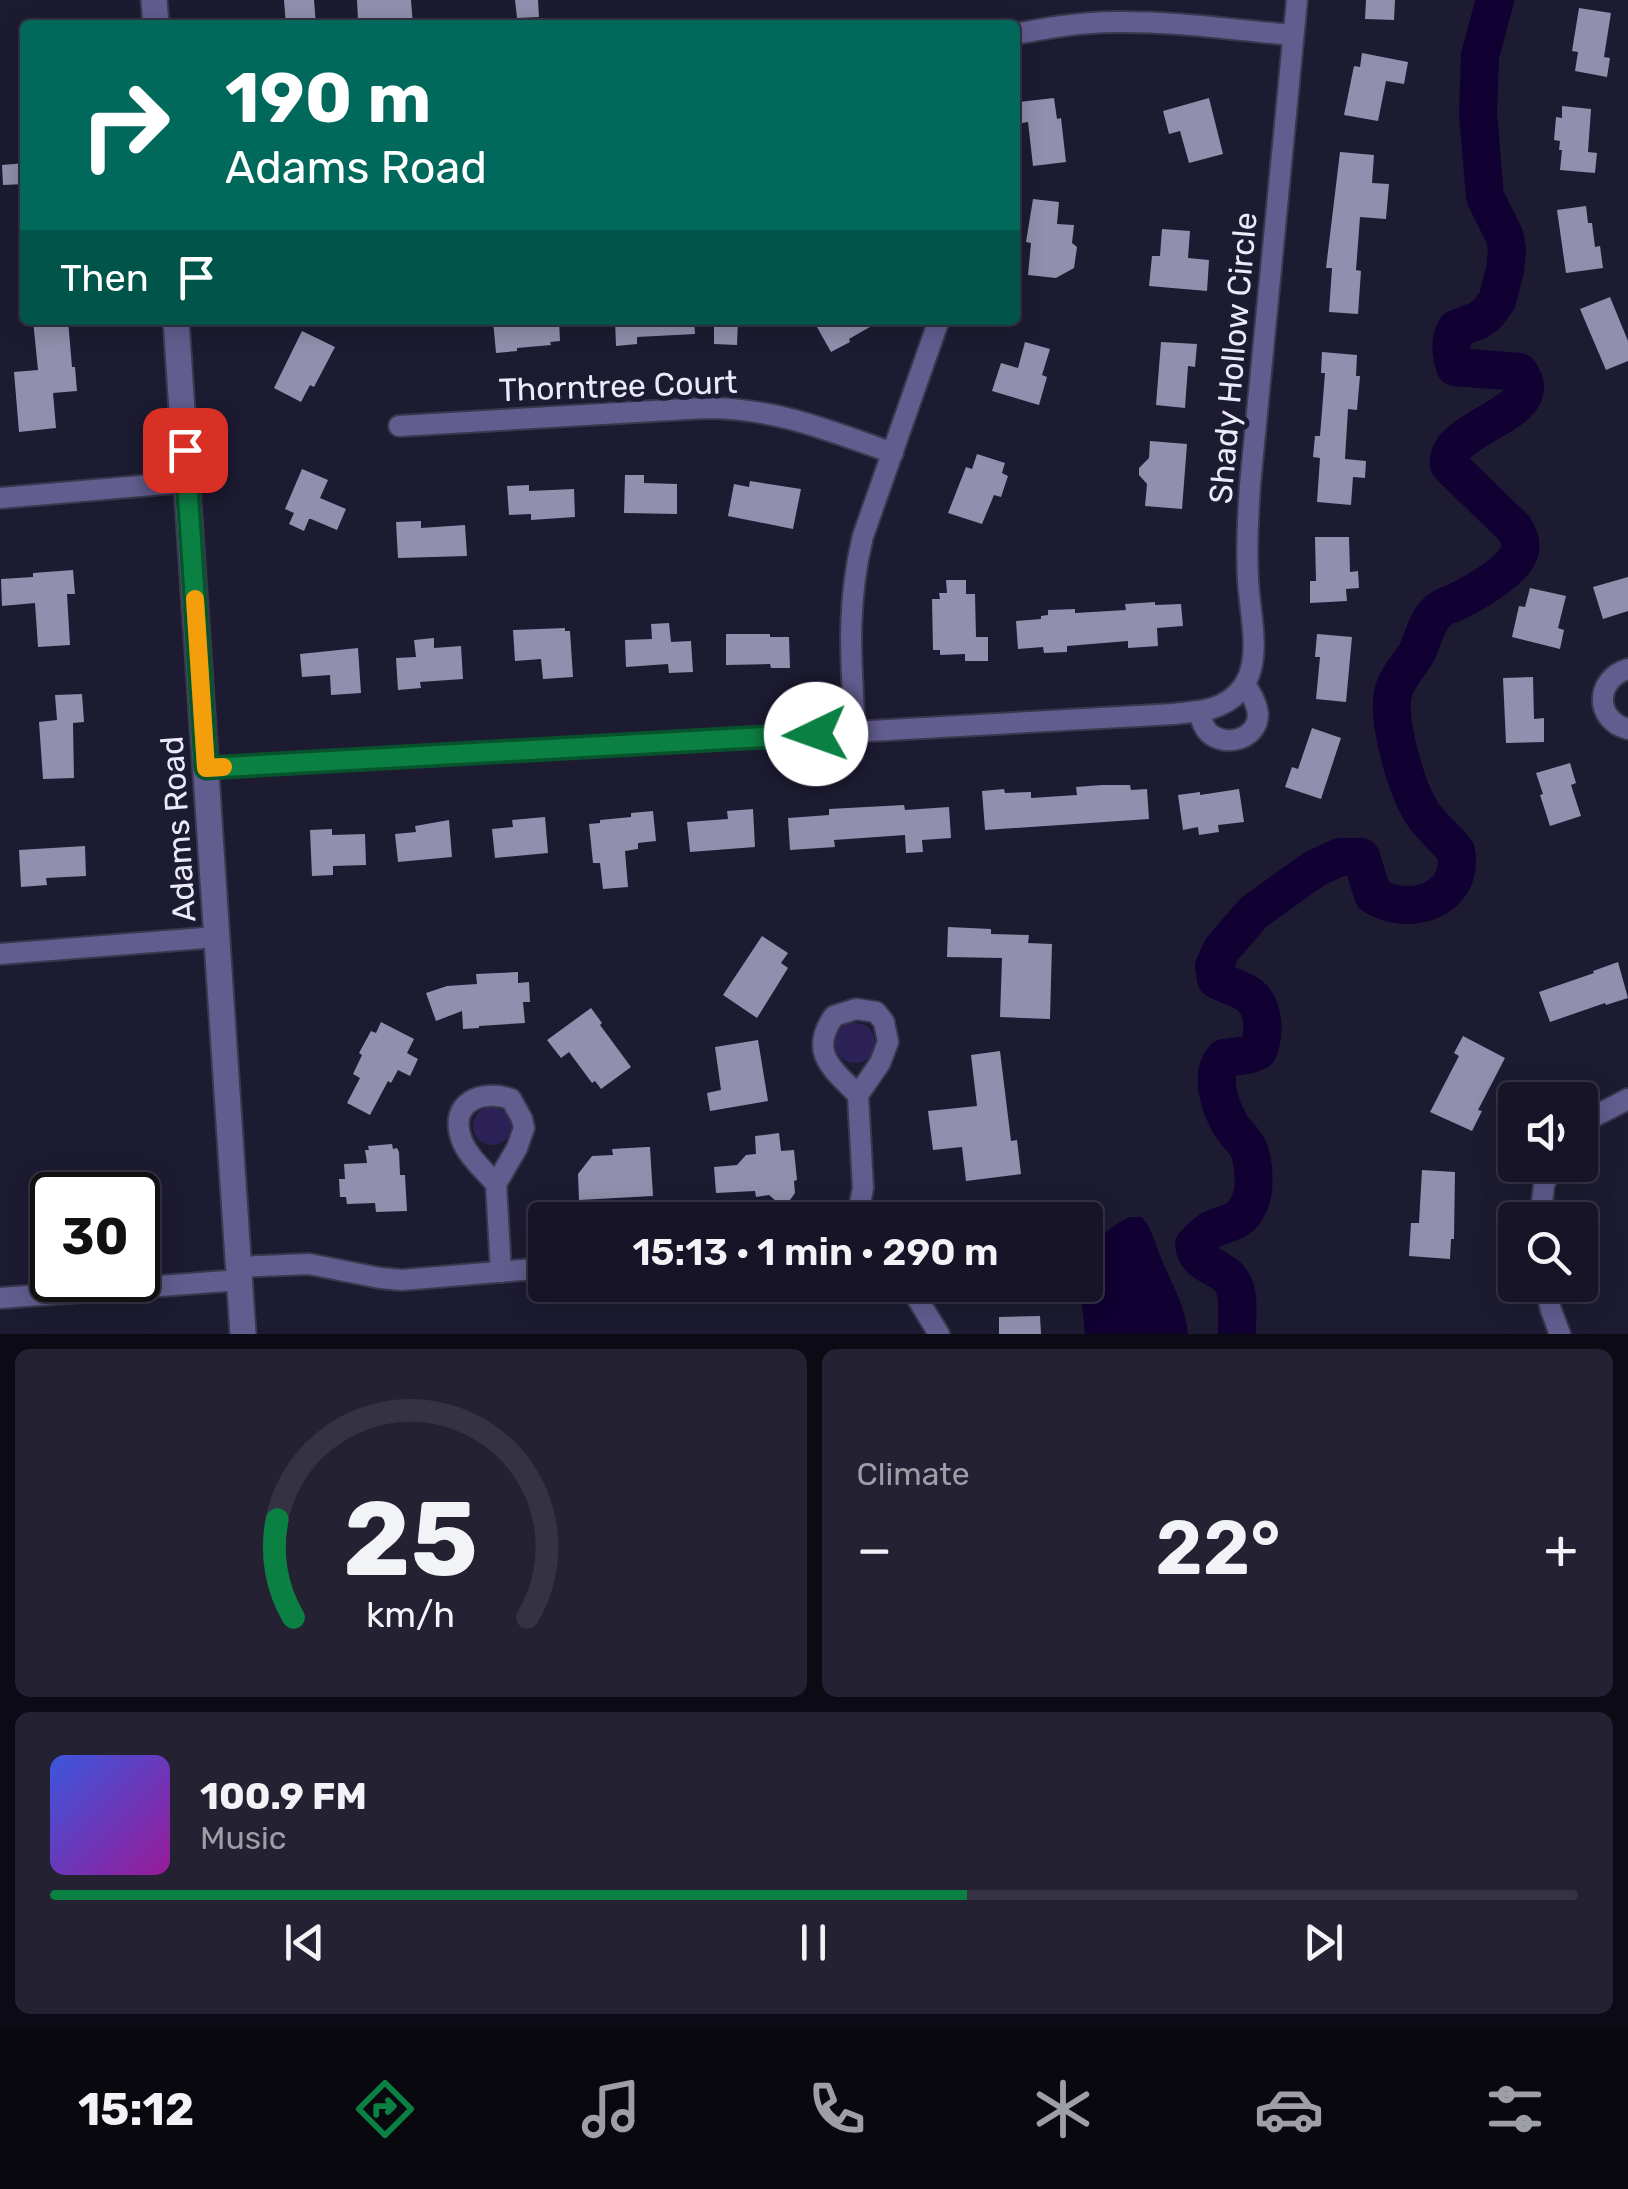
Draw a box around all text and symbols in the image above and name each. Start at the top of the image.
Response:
text: 190 m [225,57,431,140]
icon: right [60,60,190,190]
text: Adams Road [225,141,487,194]
street label: Shady Hollow Circle [1201,211,1265,505]
icon: arrive [169,250,224,305]
text: Then [60,255,149,301]
street label: Thorntree Court [498,363,738,409]
pin [143,408,228,493]
icon: arrive [158,423,213,478]
position arrow [764,682,868,786]
street label: Adams Road [153,735,203,923]
map controls [1498,1082,1598,1302]
button: sound [1498,1082,1598,1182]
speed limit sign: 30 [30,1172,160,1302]
button: search [1498,1202,1598,1302]
text: 15:13 · 1 min · 290 m [632,1229,999,1275]
text: Climate [857,1455,970,1493]
text: 25 [343,1478,478,1601]
text: 22° [1155,1504,1281,1593]
text: − [857,1517,892,1582]
text: + [1544,1517,1578,1582]
text: km/h [366,1594,455,1636]
text: 100.9 FM [200,1773,367,1819]
text: Music [200,1819,286,1857]
icon: previous [277,1915,332,1970]
icon: pause [786,1915,841,1970]
icon: next [1296,1915,1351,1970]
icon: directions [350,2074,420,2144]
icon: music [576,2074,646,2144]
icon: phone [802,2074,872,2144]
icon: climate [1028,2074,1098,2144]
icon: car [1254,2074,1324,2144]
icon: filters [1480,2074,1550,2144]
text: 15:12 [78,2083,194,2136]

